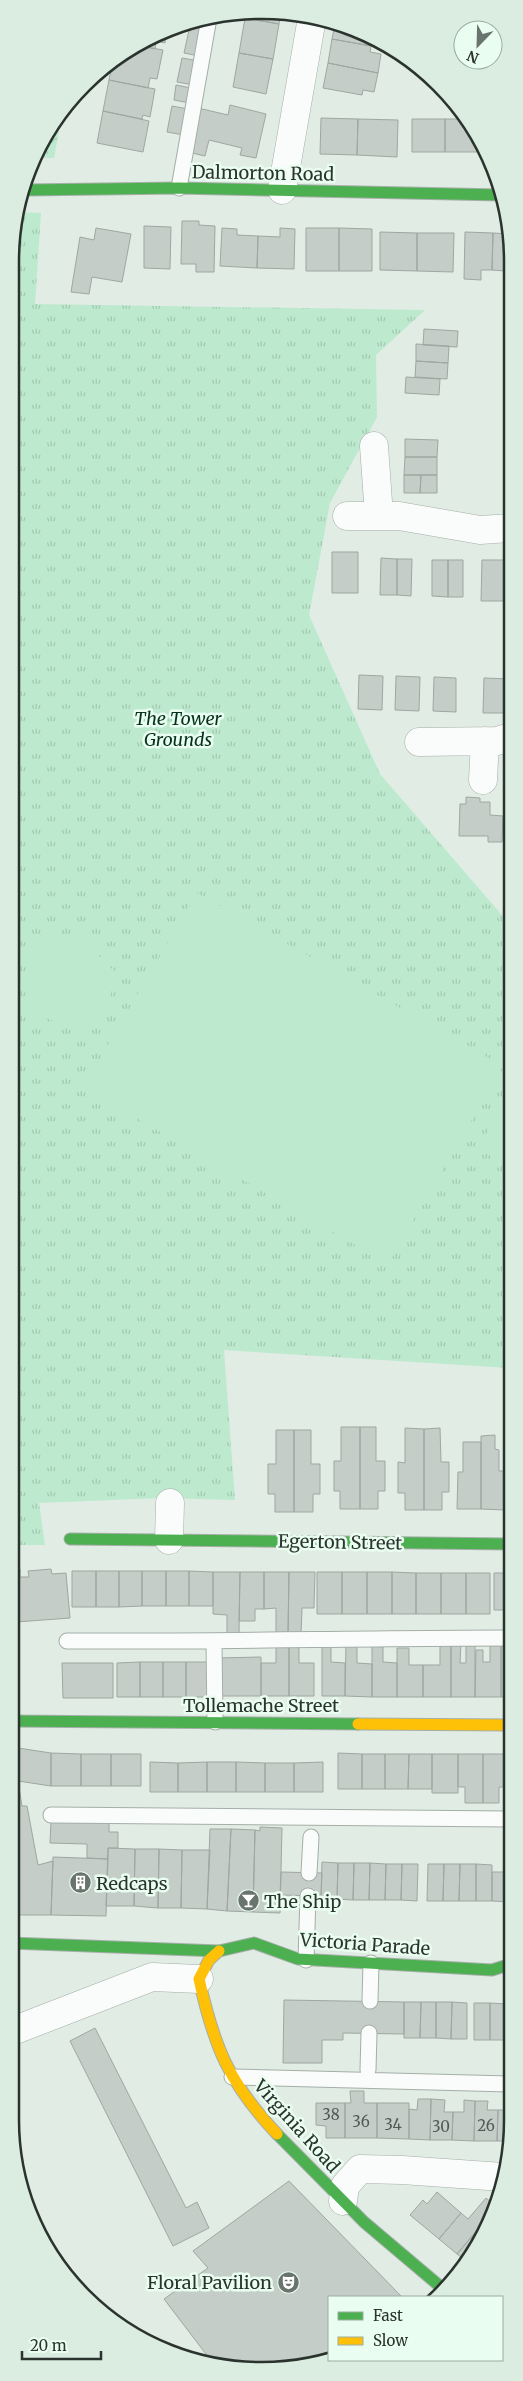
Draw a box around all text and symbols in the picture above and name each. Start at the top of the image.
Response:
north arrow [453,20,503,70]
text: N [464,47,482,67]
street label: Dalmorton Road [192,160,335,186]
park label: The Tower Grounds [134,707,222,751]
street label: Egerton Street [278,1529,402,1555]
street label: Tollemache Street [183,1694,339,1717]
building icon: Redcaps [68,1871,92,1895]
place label: Redcaps [96,1872,168,1895]
bar icon: The Ship [236,1889,260,1913]
place label: The Ship [264,1890,341,1913]
street label: Victoria Parade [298,1928,431,1960]
street label: Virginia Road [248,2074,345,2178]
house number: 38 [322,2105,340,2124]
house number: 36 [352,2112,370,2131]
house number: 34 [384,2115,402,2134]
house number: 26 [477,2116,495,2135]
house number: 30 [432,2117,450,2136]
theatre icon: Floral Pavilion [276,2270,300,2294]
place label: Floral Pavilion [147,2271,272,2294]
legend [328,2296,503,2361]
text: Fast [373,2306,403,2325]
scale bar [22,2328,101,2360]
text: Slow [373,2331,408,2350]
text: 20 m [30,2336,67,2355]

